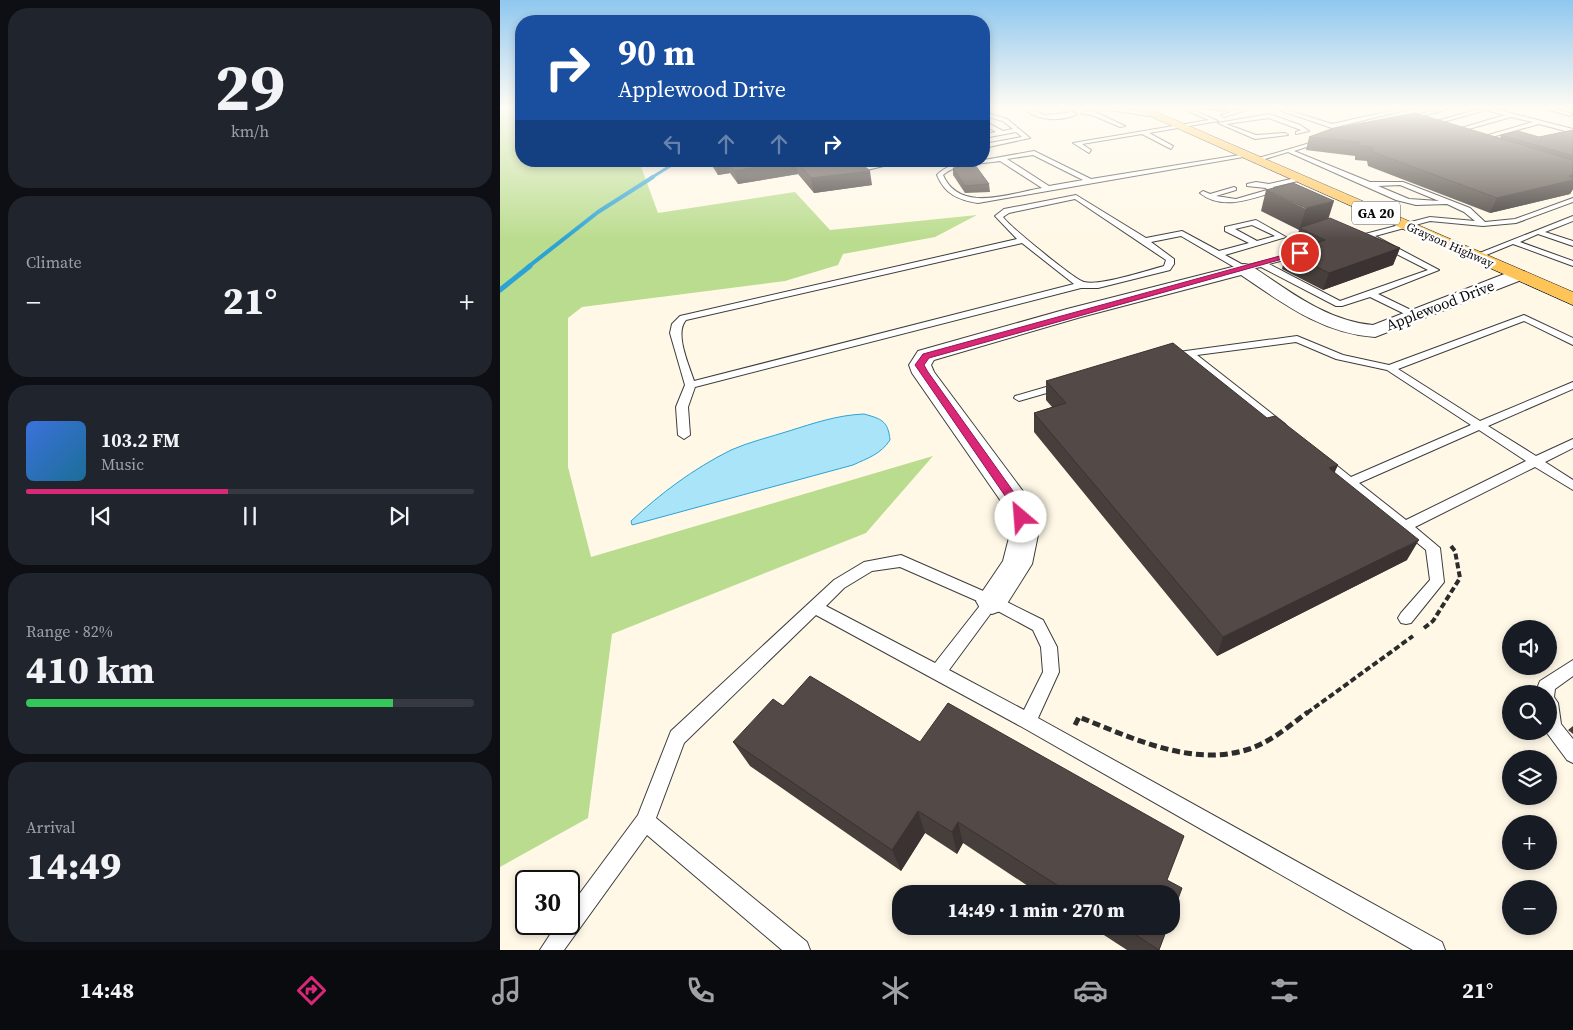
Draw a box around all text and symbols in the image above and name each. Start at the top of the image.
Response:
text: 90 m [618,29,695,77]
icon: right [535,35,600,100]
text: 29 [215,43,285,132]
text: Applewood Drive [618,74,786,104]
text: km/h [231,120,269,142]
icon: left [659,130,687,158]
icon: ahead [712,130,740,158]
icon: ahead [765,130,793,158]
icon: right [818,130,846,158]
road number: GA 20 [1352,202,1400,224]
street label: Grayson Highway [1404,219,1497,272]
pin [1279,232,1321,274]
icon: arrive [1286,239,1314,267]
text: Climate [26,251,82,273]
text: 21° [223,275,277,327]
street label: Applewood Drive [1383,275,1498,335]
text: − [26,283,41,321]
text: + [459,283,474,321]
text: 103.2 FM [101,427,180,453]
text: Music [101,453,144,475]
position arrow [994,490,1046,542]
icon: previous [87,502,115,530]
icon: pause [236,502,264,530]
icon: next [385,502,413,530]
text: Range · 82% [26,620,113,642]
map controls [1502,620,1557,935]
button: sound [1502,620,1557,675]
text: 410 km [26,644,154,696]
button: search [1502,685,1557,740]
button: layers [1502,750,1557,805]
button: + [1502,815,1557,870]
text: Arrival [26,816,75,838]
text: 14:49 [26,840,121,892]
speed limit sign: 30 [515,870,580,935]
button: − [1502,880,1557,935]
text: 14:49 · 1 min · 270 m [947,897,1125,923]
icon: directions [294,973,329,1008]
icon: music [489,973,524,1008]
icon: phone [683,973,718,1008]
icon: climate [878,973,913,1008]
icon: car [1073,973,1108,1008]
icon: filters [1267,973,1302,1008]
text: 14:48 [80,975,134,1005]
text: 21° [1462,975,1493,1005]

